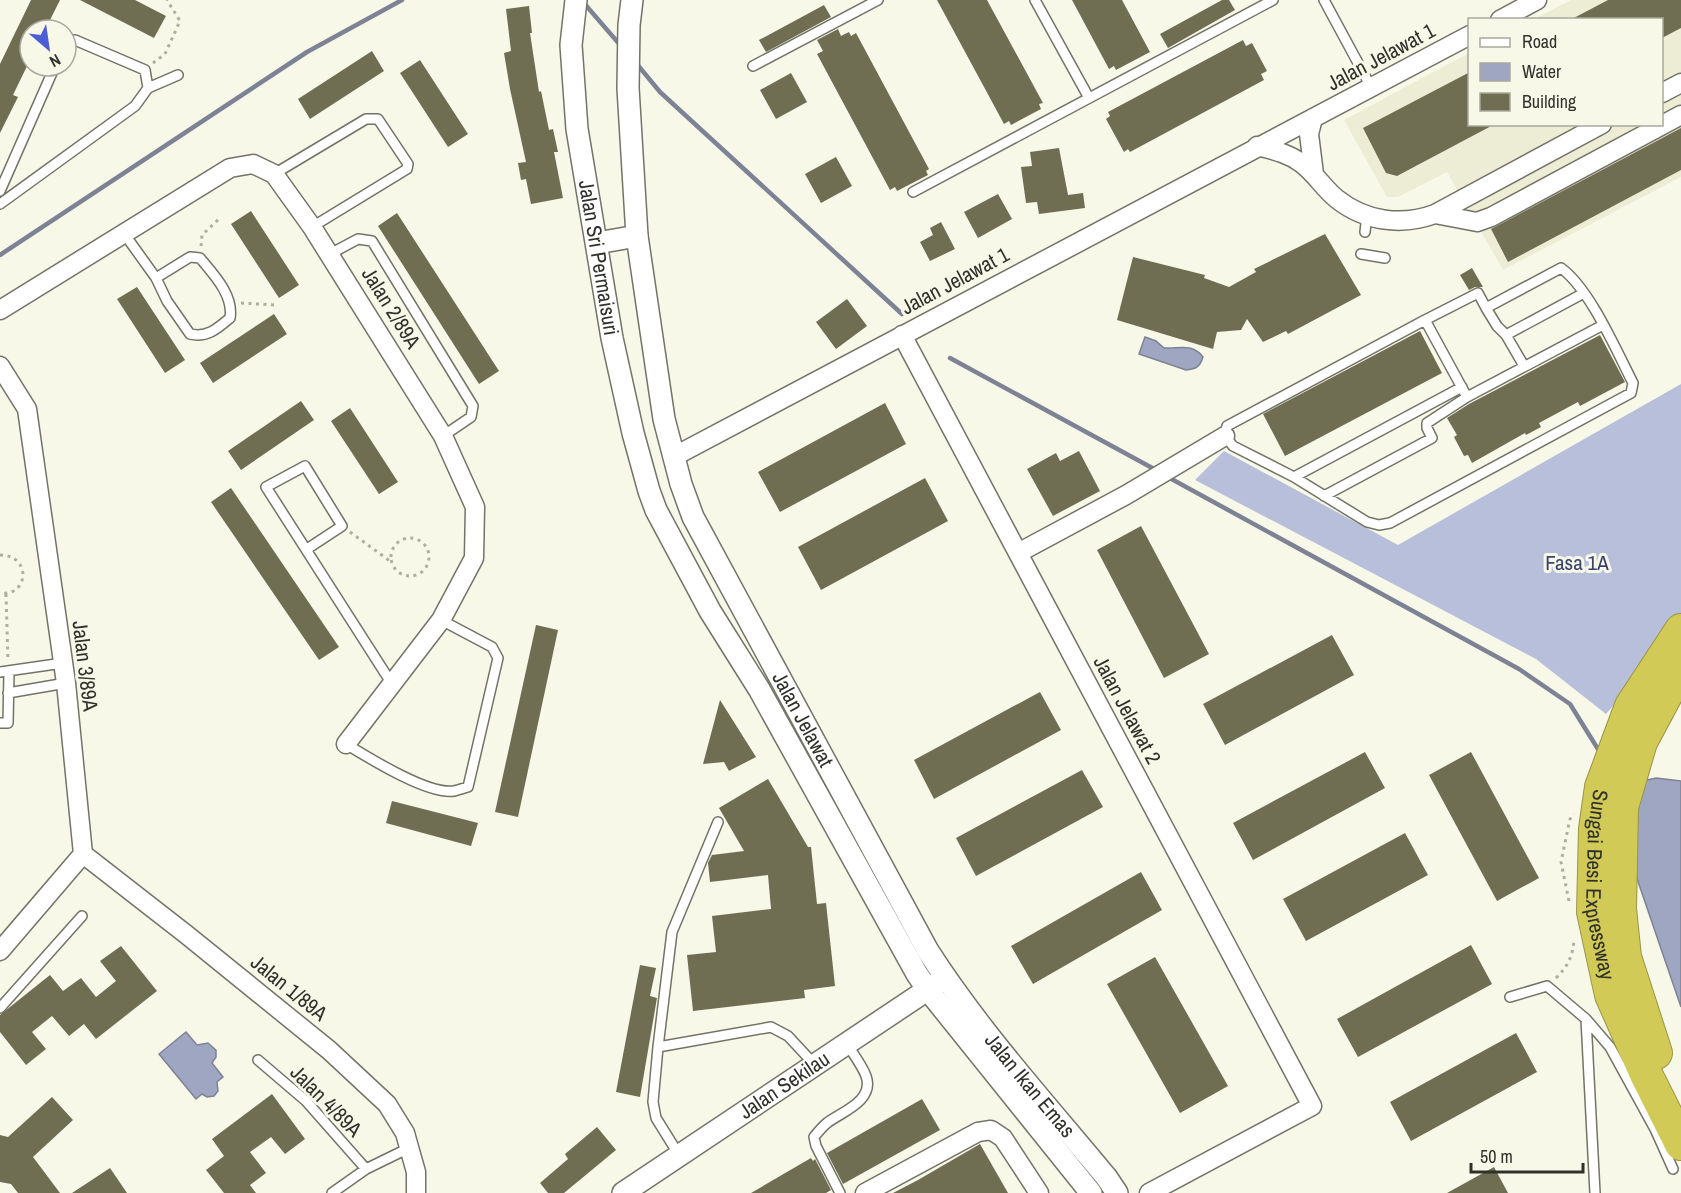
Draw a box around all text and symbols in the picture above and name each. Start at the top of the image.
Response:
street label: Jalan Jelawat 1 [1322,16,1440,97]
north arrow [18,18,78,78]
legend [1468,18,1663,126]
text: Road [1522,29,1557,54]
text: N [46,49,65,73]
text: Water [1522,59,1561,84]
text: Building [1522,89,1577,114]
street label: Jalan Sri Permaisuri [572,178,626,337]
street label: Jalan Jelawat 1 [896,240,1014,321]
street label: Jalan 2/89A [355,261,428,354]
park label: Fasa 1A [1545,548,1609,577]
street label: Jalan 3/89A [66,619,105,713]
street label: Jalan Jelawat 2 [1087,651,1168,769]
street label: Jalan Jelawat [765,666,841,772]
street label: Sungai Besi Expressway [1579,788,1622,983]
street label: Jalan 1/89A [245,948,334,1028]
street label: Jalan Ikan Emas [978,1027,1082,1144]
street label: Jalan Sekilau [733,1044,835,1126]
street label: Jalan 4/89A [284,1058,369,1143]
scale bar [1471,1136,1584,1174]
text: 50 m [1480,1144,1513,1169]

